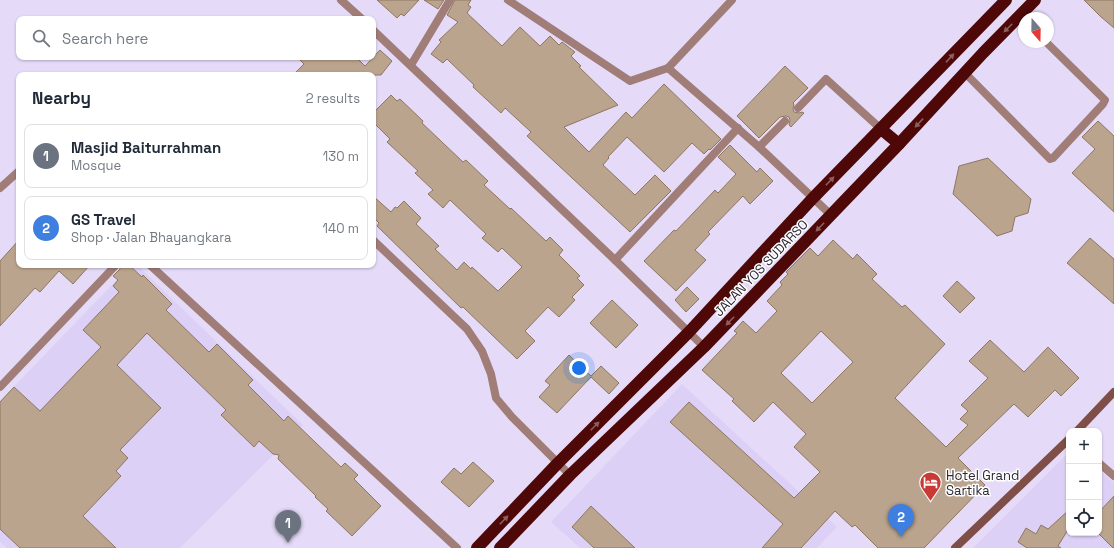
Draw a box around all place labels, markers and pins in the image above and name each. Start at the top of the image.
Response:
place label: Hotel Grand Sartika [946,467,1019,499]
hotel icon: Hotel Grand Sartika [917,469,943,502]
pin: 2 [888,504,914,537]
pin: 1 [275,510,301,543]

